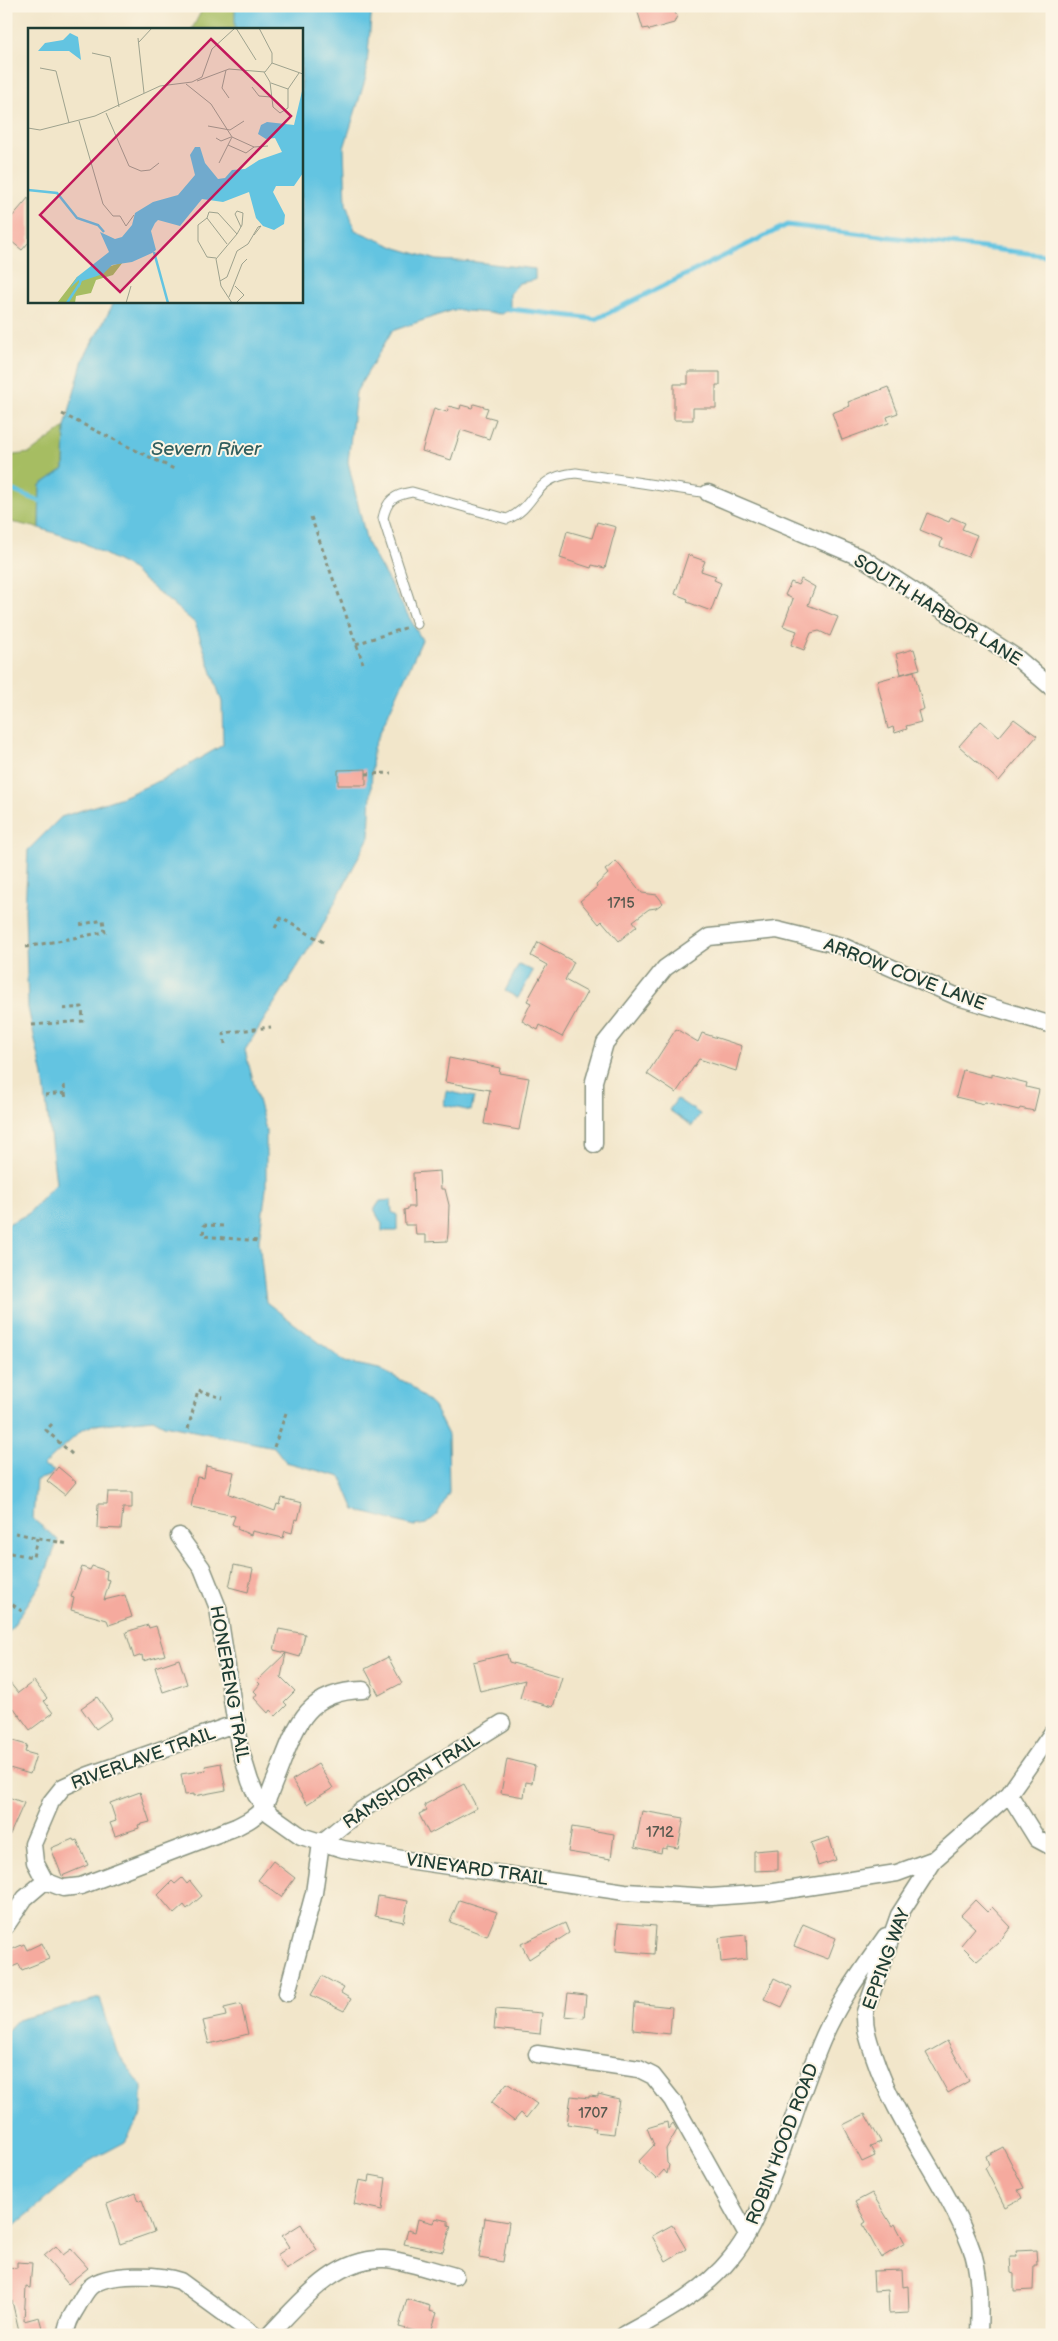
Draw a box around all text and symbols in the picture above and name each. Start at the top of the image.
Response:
inset map [28,28,302,302]
water label: Severn River [151,438,262,461]
street label: SOUTH HARBOR LANE [850,550,1026,671]
house number: 1715 [607,894,635,913]
street label: ARROW COVE LANE [821,934,989,1015]
street label: HONERENG TRAIL [205,1604,254,1765]
street label: RIVERLAVE TRAIL [68,1722,219,1794]
street label: RAMSHORN TRAIL [339,1729,484,1833]
house number: 1712 [646,1823,674,1842]
street label: VINEYARD TRAIL [405,1849,550,1890]
street label: EPPING WAY [858,1905,915,2013]
street label: ROBIN HOOD ROAD [742,2060,823,2228]
house number: 1707 [578,2104,608,2123]

